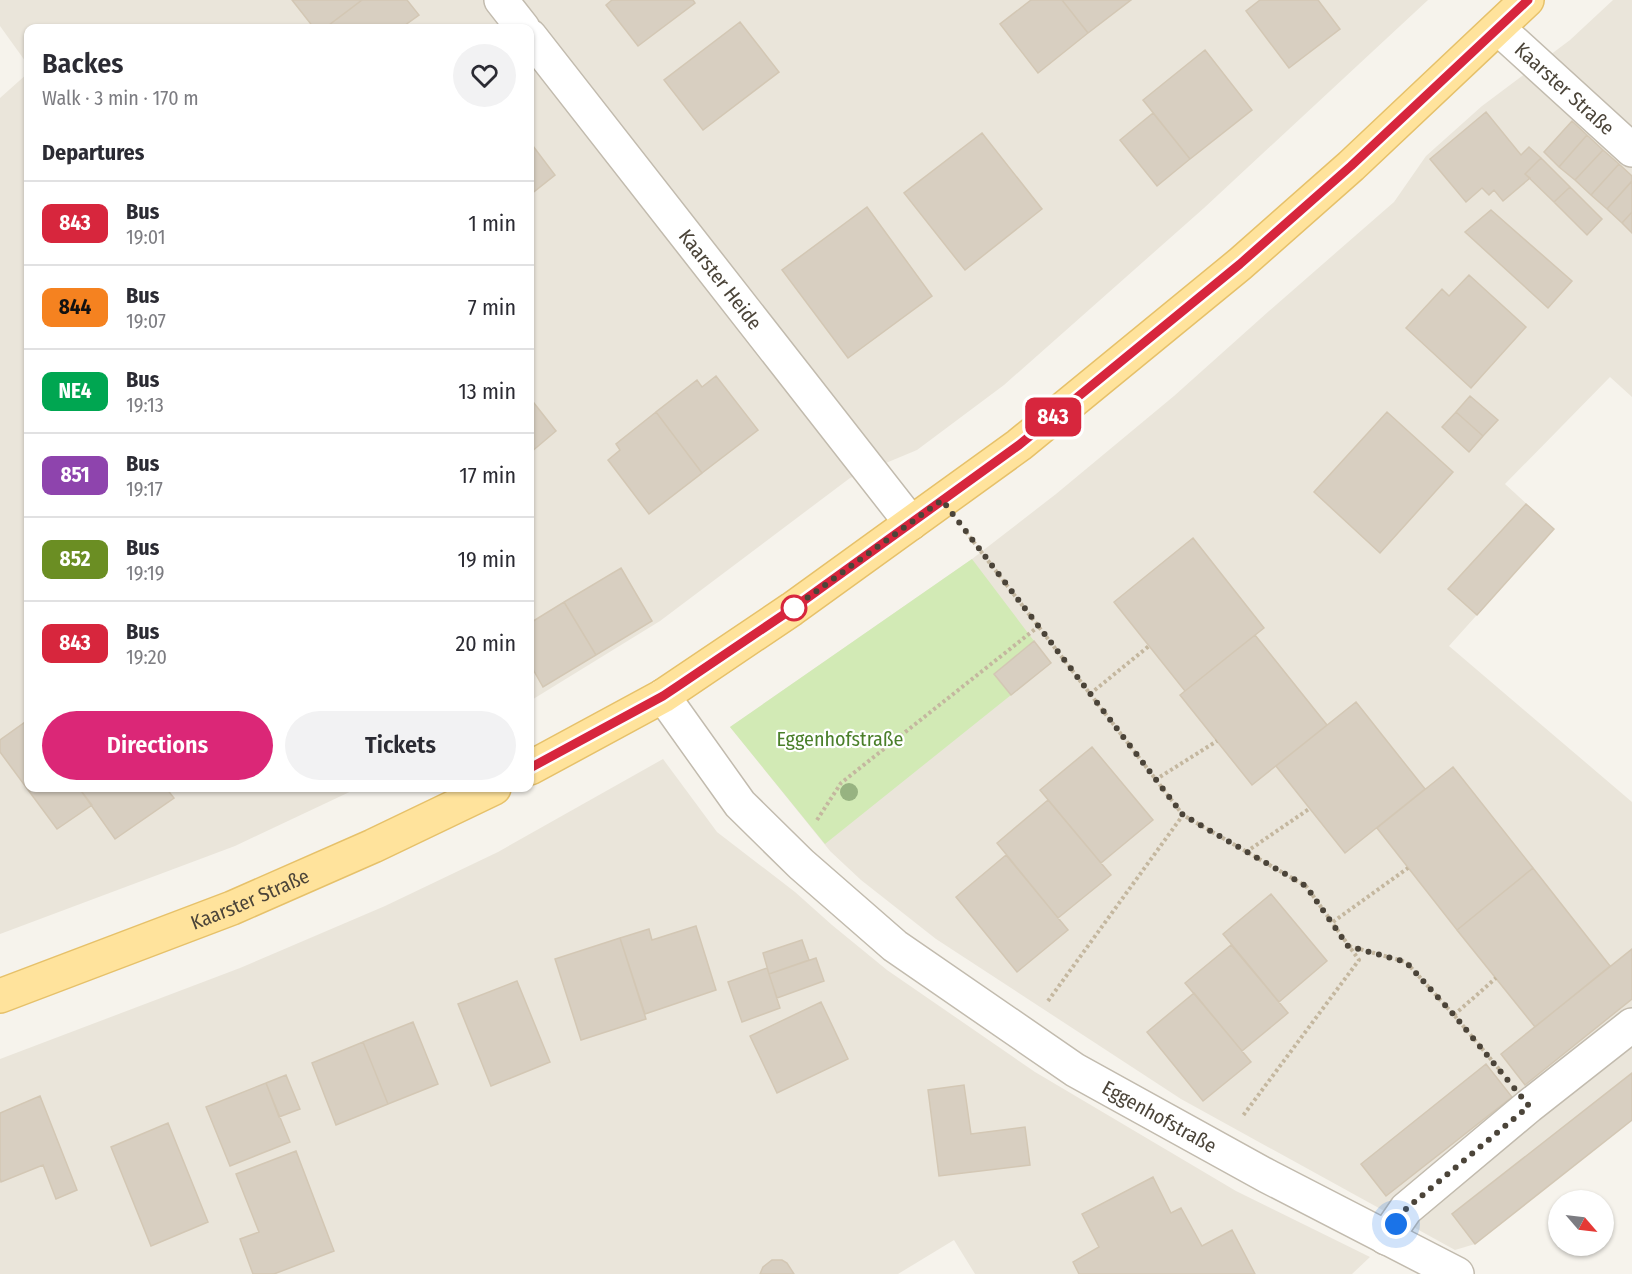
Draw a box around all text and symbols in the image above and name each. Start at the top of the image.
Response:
street label: Kaarster Straße [1510,37,1619,140]
button: heart [453,44,516,107]
text: Backes [42,47,124,80]
text: Walk · 3 min · 170 m [42,86,199,110]
text: Departures [42,139,144,166]
text: Bus [126,198,159,225]
text: 843 [59,210,91,236]
text: 1 min [468,210,516,237]
street label: Kaarster Heide [674,224,767,334]
text: 19:01 [126,225,165,249]
text: Bus [126,282,159,309]
text: 844 [59,294,91,320]
text: 7 min [468,294,516,321]
text: 19:07 [126,309,166,333]
text: Bus [126,366,159,393]
text: NE4 [59,378,91,404]
text: 13 min [458,378,516,405]
text: 19:13 [126,393,164,417]
line badge: 843 [1018,398,1088,436]
text: 843 [1037,404,1069,430]
text: Bus [126,450,159,477]
text: 851 [60,462,90,488]
text: 17 min [459,462,516,489]
text: 19:17 [126,477,163,501]
text: Bus [126,534,159,561]
text: 852 [60,546,90,572]
text: 19 min [458,546,516,573]
text: 19:19 [126,561,164,585]
unlabelled marker [781,595,807,621]
text: Bus [126,618,159,645]
text: 843 [59,630,91,656]
text: 20 min [456,630,516,657]
text: 19:20 [126,645,167,669]
button: Directions [42,711,273,780]
button: Tickets [285,711,516,780]
park label: Eggenhofstraße [777,727,903,751]
street label: Kaarster Straße [187,864,313,935]
street label: Eggenhofstraße [1098,1075,1221,1158]
north arrow [1548,1190,1614,1256]
map controls [1548,1190,1614,1256]
your location [1381,1209,1411,1239]

